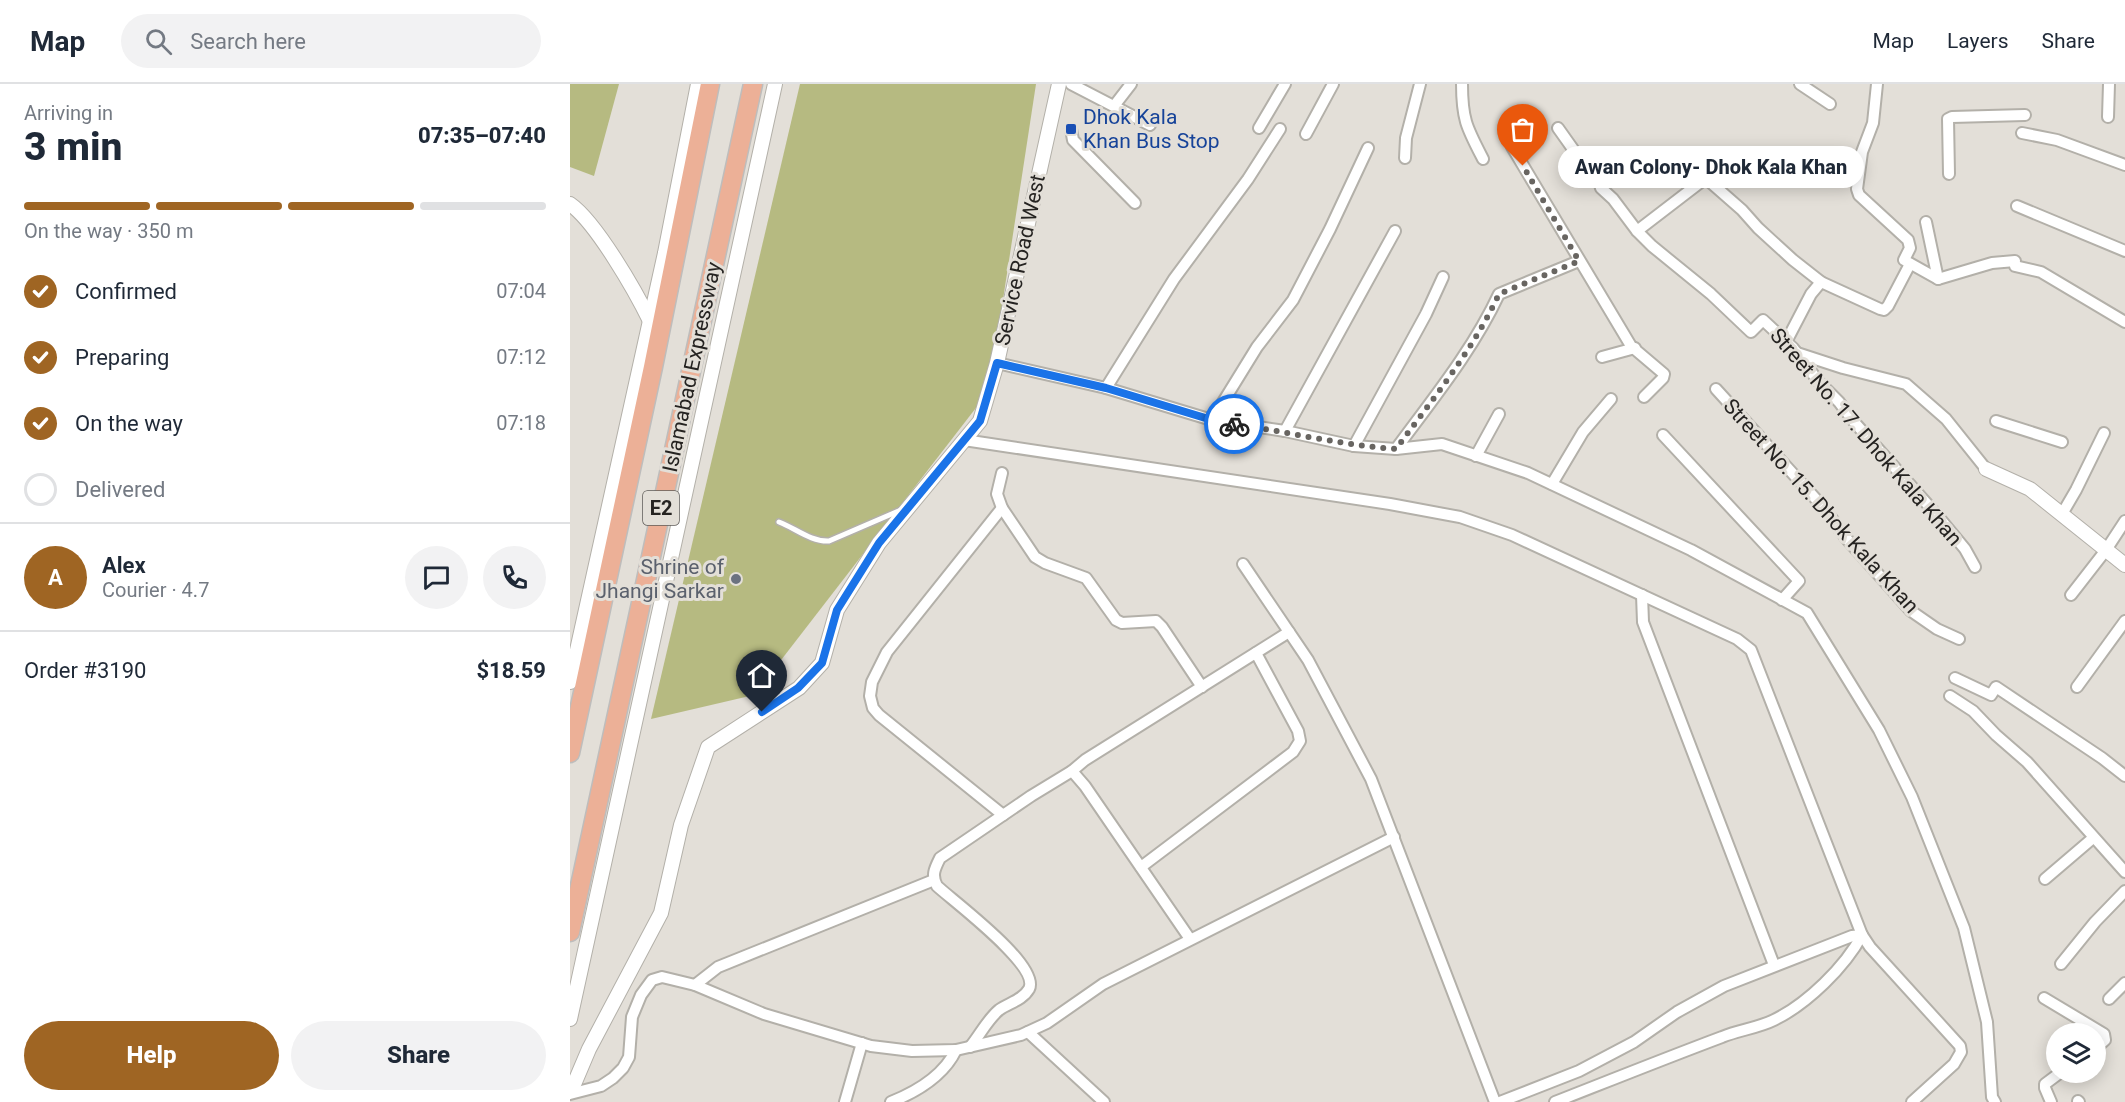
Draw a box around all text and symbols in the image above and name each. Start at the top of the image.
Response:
search box [121,14,541,68]
text: Map [30,25,85,58]
icon: search [142,25,175,58]
text: Search here [190,29,306,54]
text: Map [1872,29,1914,53]
text: Layers [1947,29,2008,53]
text: Share [2041,29,2095,53]
text: Arriving in [24,101,113,125]
pin [1497,104,1548,166]
place label: Dhok Kala Khan Bus Stop [1083,105,1220,153]
icon: bag [1506,113,1539,146]
marker: Dhok Kala Khan Bus Stop [1064,122,1078,136]
text: 07:35–07:40 [418,123,546,148]
text: 3 min [24,124,122,170]
callout: Awan Colony- Dhok Kala Khan [1559,145,1865,187]
text: Awan Colony- Dhok Kala Khan [1575,155,1847,179]
street label: Service Road West [990,172,1050,348]
text: On the way · 350 m [24,219,193,243]
street label: Islamabad Expressway [658,260,726,474]
icon: check [24,275,57,308]
text: Confirmed [75,279,177,304]
text: 07:04 [496,279,546,303]
street label: Street No. 17. Dhok Kala Khan [1765,323,1967,551]
icon: check [24,341,57,374]
text: Preparing [75,345,169,370]
text: 07:12 [496,345,546,369]
courier [1204,394,1264,454]
street label: Street No. 15. Dhok Kala Khan [1718,394,1924,618]
icon: check [24,407,57,440]
icon: bike [1218,408,1251,441]
text: On the way [75,411,183,436]
text: 07:18 [496,411,546,435]
text: Delivered [75,477,165,502]
road number: E2 [643,491,679,525]
button: chat [405,546,468,609]
button: phone [483,546,546,609]
text: Alex [102,553,146,578]
place label: Shrine of Jhangi Sarkar [596,555,725,603]
text: A [48,565,63,590]
marker: Shrine of Jhangi Sarkar [729,572,743,586]
text: Courier · 4.7 [102,578,209,602]
pin [736,650,787,712]
text: Order #3190 [24,658,146,683]
text: $18.59 [477,658,546,683]
icon: home [745,659,778,692]
button: Help [24,1021,279,1090]
button: Share [291,1021,546,1090]
map controls [2046,1023,2106,1083]
button: layers [2046,1023,2106,1083]

